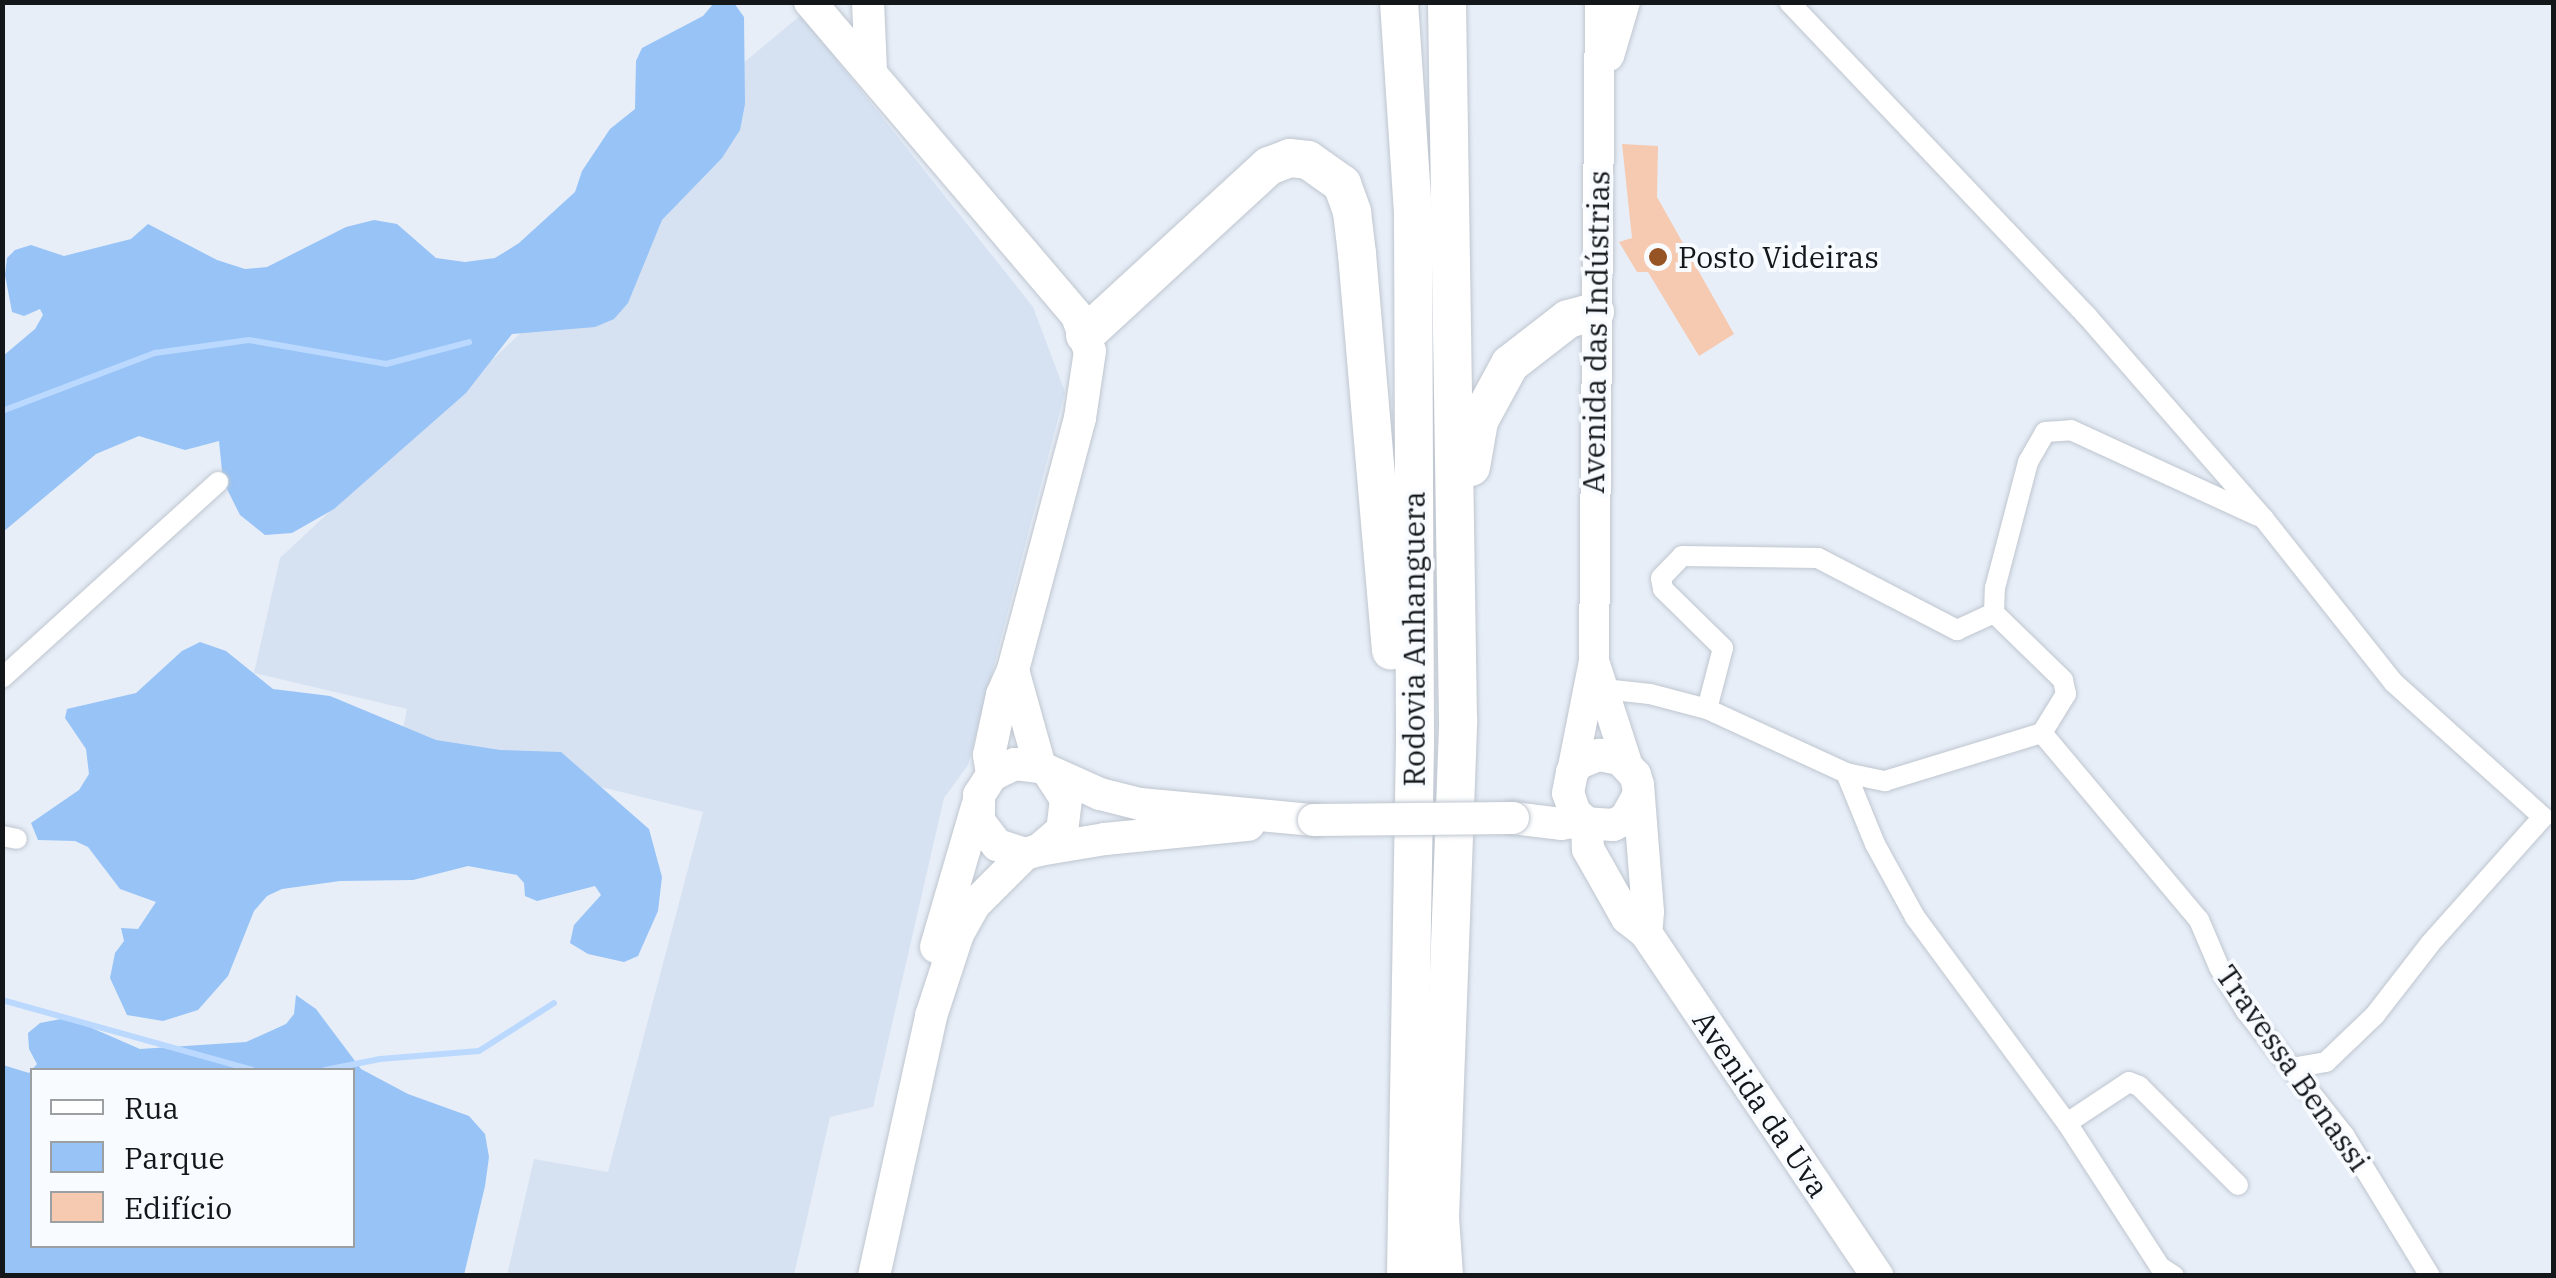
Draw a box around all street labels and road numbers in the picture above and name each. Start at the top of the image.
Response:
street label: Avenida das Indústrias [1575,170,1617,494]
street label: Rodovia Anhanguera [1396,491,1432,787]
street label: Travessa Benassi [2209,958,2377,1178]
street label: Avenida da Uva [1685,1004,1837,1204]

